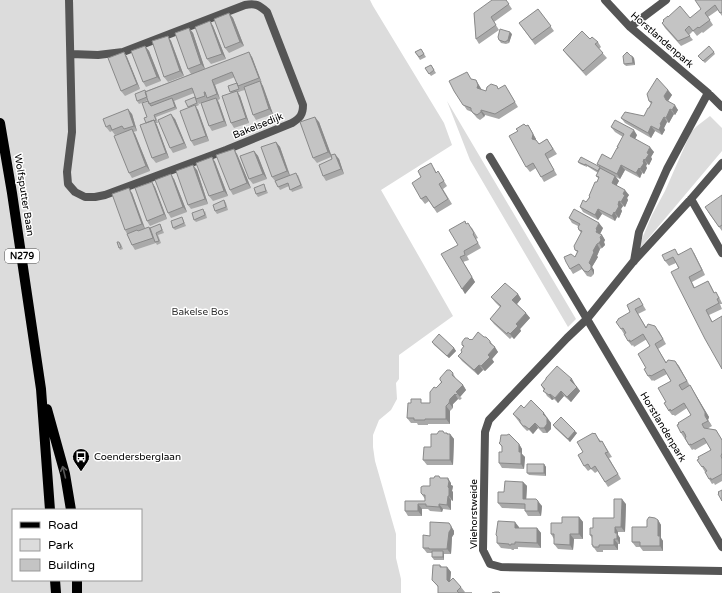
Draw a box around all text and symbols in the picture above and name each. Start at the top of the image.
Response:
street label: Horstlandenpark [628,9,696,71]
street label: Bakelsedijk [231,110,285,142]
street label: Wolfsputter Baan [12,153,36,237]
road number: N279 [5,249,39,263]
park label: Bakelse Bos [172,306,229,318]
street label: Horstlandenpark [637,390,689,465]
bus stop icon: Coendersberglaan [71,447,91,472]
place label: Coendersberglaan [94,451,181,463]
one-way arrow [60,465,68,478]
street label: Vliehorstweide [468,479,480,549]
legend [12,509,142,581]
text: Road [48,518,78,532]
text: Park [48,538,74,552]
text: Building [48,558,95,572]

